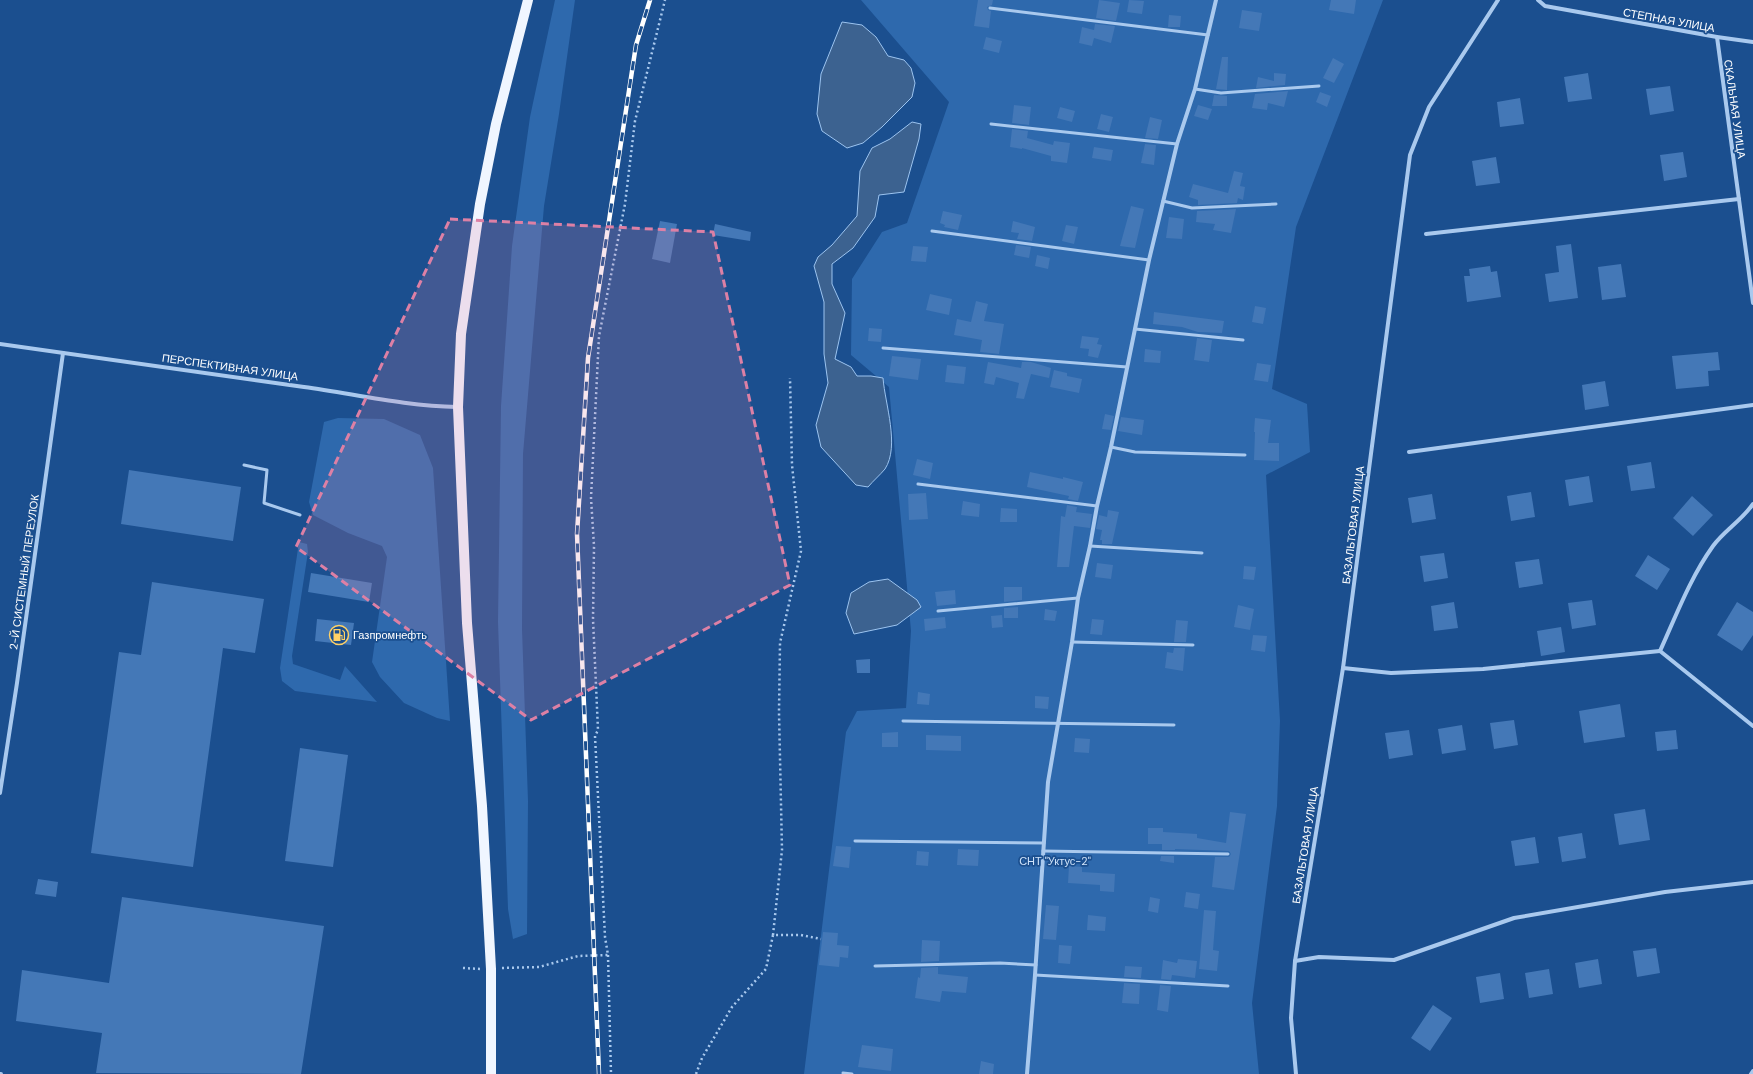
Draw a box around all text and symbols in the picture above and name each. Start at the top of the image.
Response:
street label: СТЕПНАЯ УЛИЦА [1622,5,1717,35]
street label: СКАЛЬНАЯ УЛИЦА [1721,59,1749,160]
street label: ПЕРСПЕКТИВНАЯ УЛИЦА [161,351,300,384]
street label: БАЗАЛЬТОВАЯ УЛИЦА [1339,464,1367,585]
street label: 2-Й СИСТЕМНЫЙ ПЕРЕУЛОК [6,493,42,651]
fuel station icon: Газпромнефть [328,624,350,646]
place label: Газпромнефть [353,628,427,642]
street label: БАЗАЛЬТОВАЯ УЛИЦА [1289,785,1321,905]
park label: СНТ "Уктус-2" [1019,854,1091,868]

